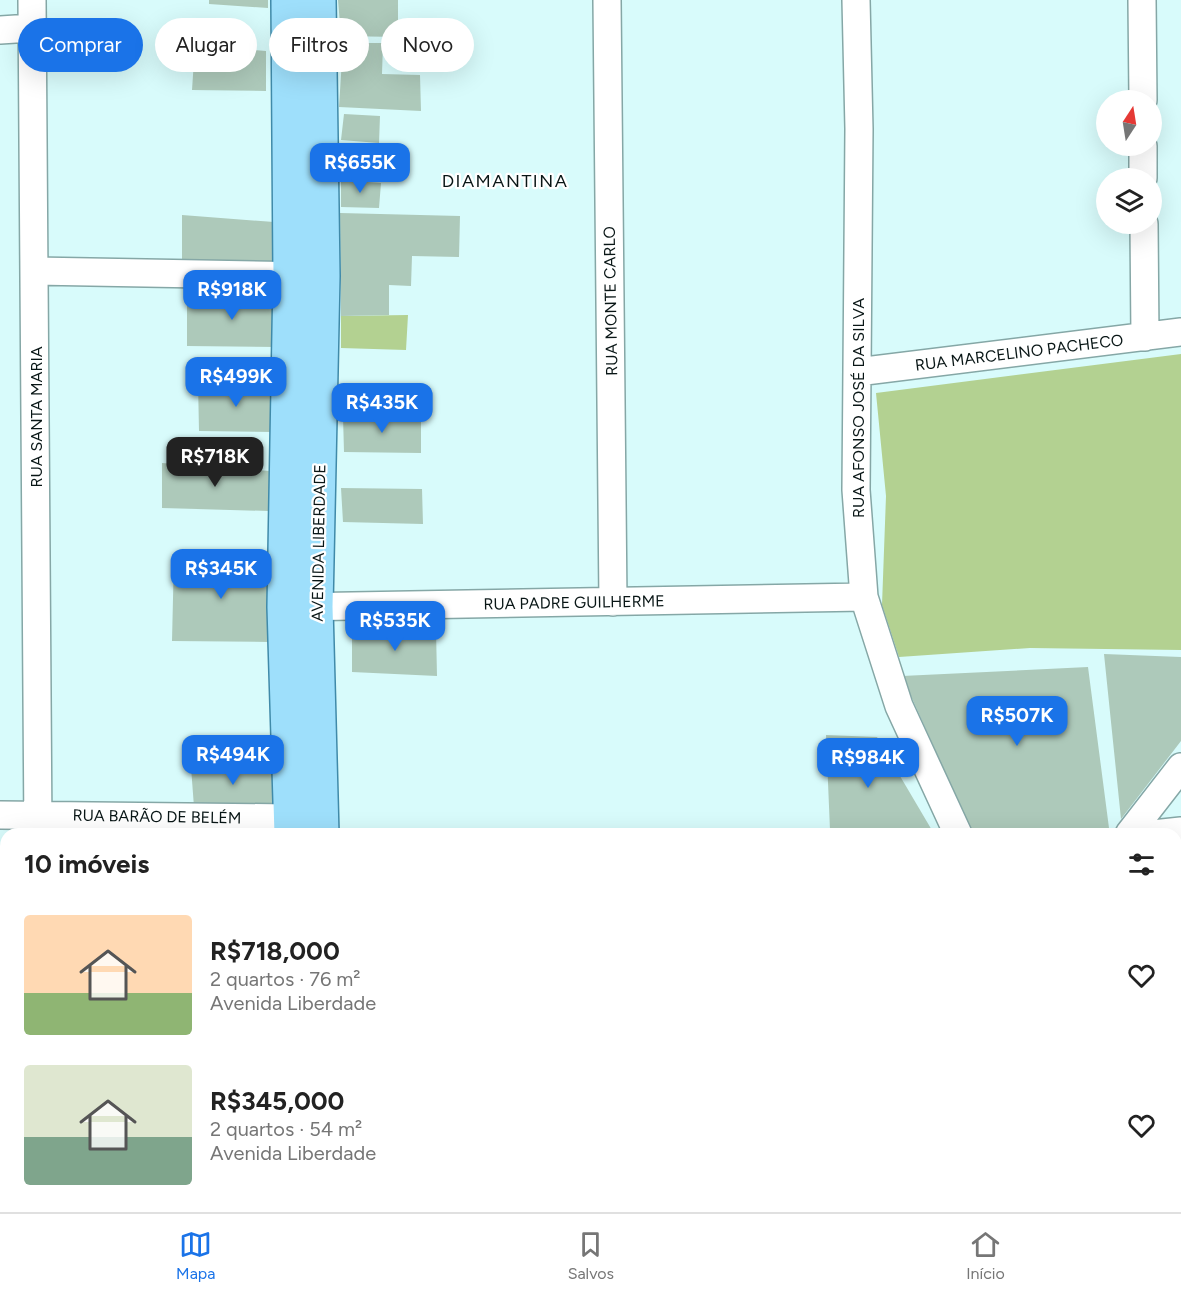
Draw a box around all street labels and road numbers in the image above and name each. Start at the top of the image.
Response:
street label: RUA MONTE CARLO [600,226,621,376]
street label: RUA AFONSO JOSÉ DA SILVA [849,298,868,518]
street label: RUA MARCELINO PACHECO [914,330,1124,375]
street label: RUA SANTA MARIA [27,346,46,488]
street label: AVENIDA LIBERDADE [308,464,329,622]
street label: RUA PADRE GUILHERME [483,591,665,614]
street label: RUA BARÃO DE BELÉM [72,806,242,827]

